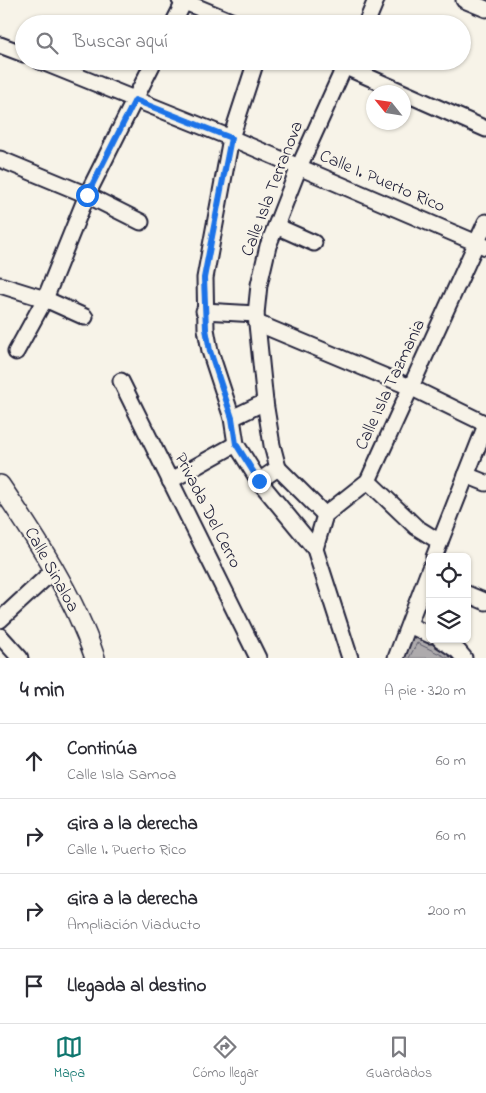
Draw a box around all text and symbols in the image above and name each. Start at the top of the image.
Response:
search box [15,15,471,70]
icon: search [33,29,61,57]
text: Buscar aquí [73,29,168,56]
north arrow [366,85,411,130]
street label: Calle Isla Terranova [235,118,311,260]
street label: Calle I. Puerto Rico [315,144,449,220]
route start [76,184,99,207]
street label: Calle Isla Tazmania [349,315,433,455]
street label: Privada Del Cerro [167,449,247,573]
route end [248,470,271,493]
street label: Calle Sinaloa [17,523,85,617]
map controls [426,553,471,643]
button: locate [426,553,471,598]
button: layers [426,598,471,643]
text: 4 min [20,676,64,706]
text: A pie · 320 m [384,679,466,703]
text: Continúa [67,736,137,763]
icon: ahead [20,747,48,775]
text: 60 m [436,749,466,773]
text: Calle Isla Samoa [67,763,177,787]
text: Gira a la derecha [67,811,198,838]
icon: right [20,822,48,850]
text: 60 m [436,824,466,848]
text: Calle I. Puerto Rico [67,838,186,862]
text: Gira a la derecha [67,886,198,913]
icon: right [20,897,48,925]
text: 200 m [428,899,466,923]
text: Ampliación Viaducto [67,913,201,937]
icon: arrive [20,972,48,1000]
text: Llegada al destino [67,973,206,1000]
tab: Mapa [54,1033,85,1084]
tab: Cómo llegar [193,1033,258,1084]
tab: Guardados [366,1033,432,1084]

